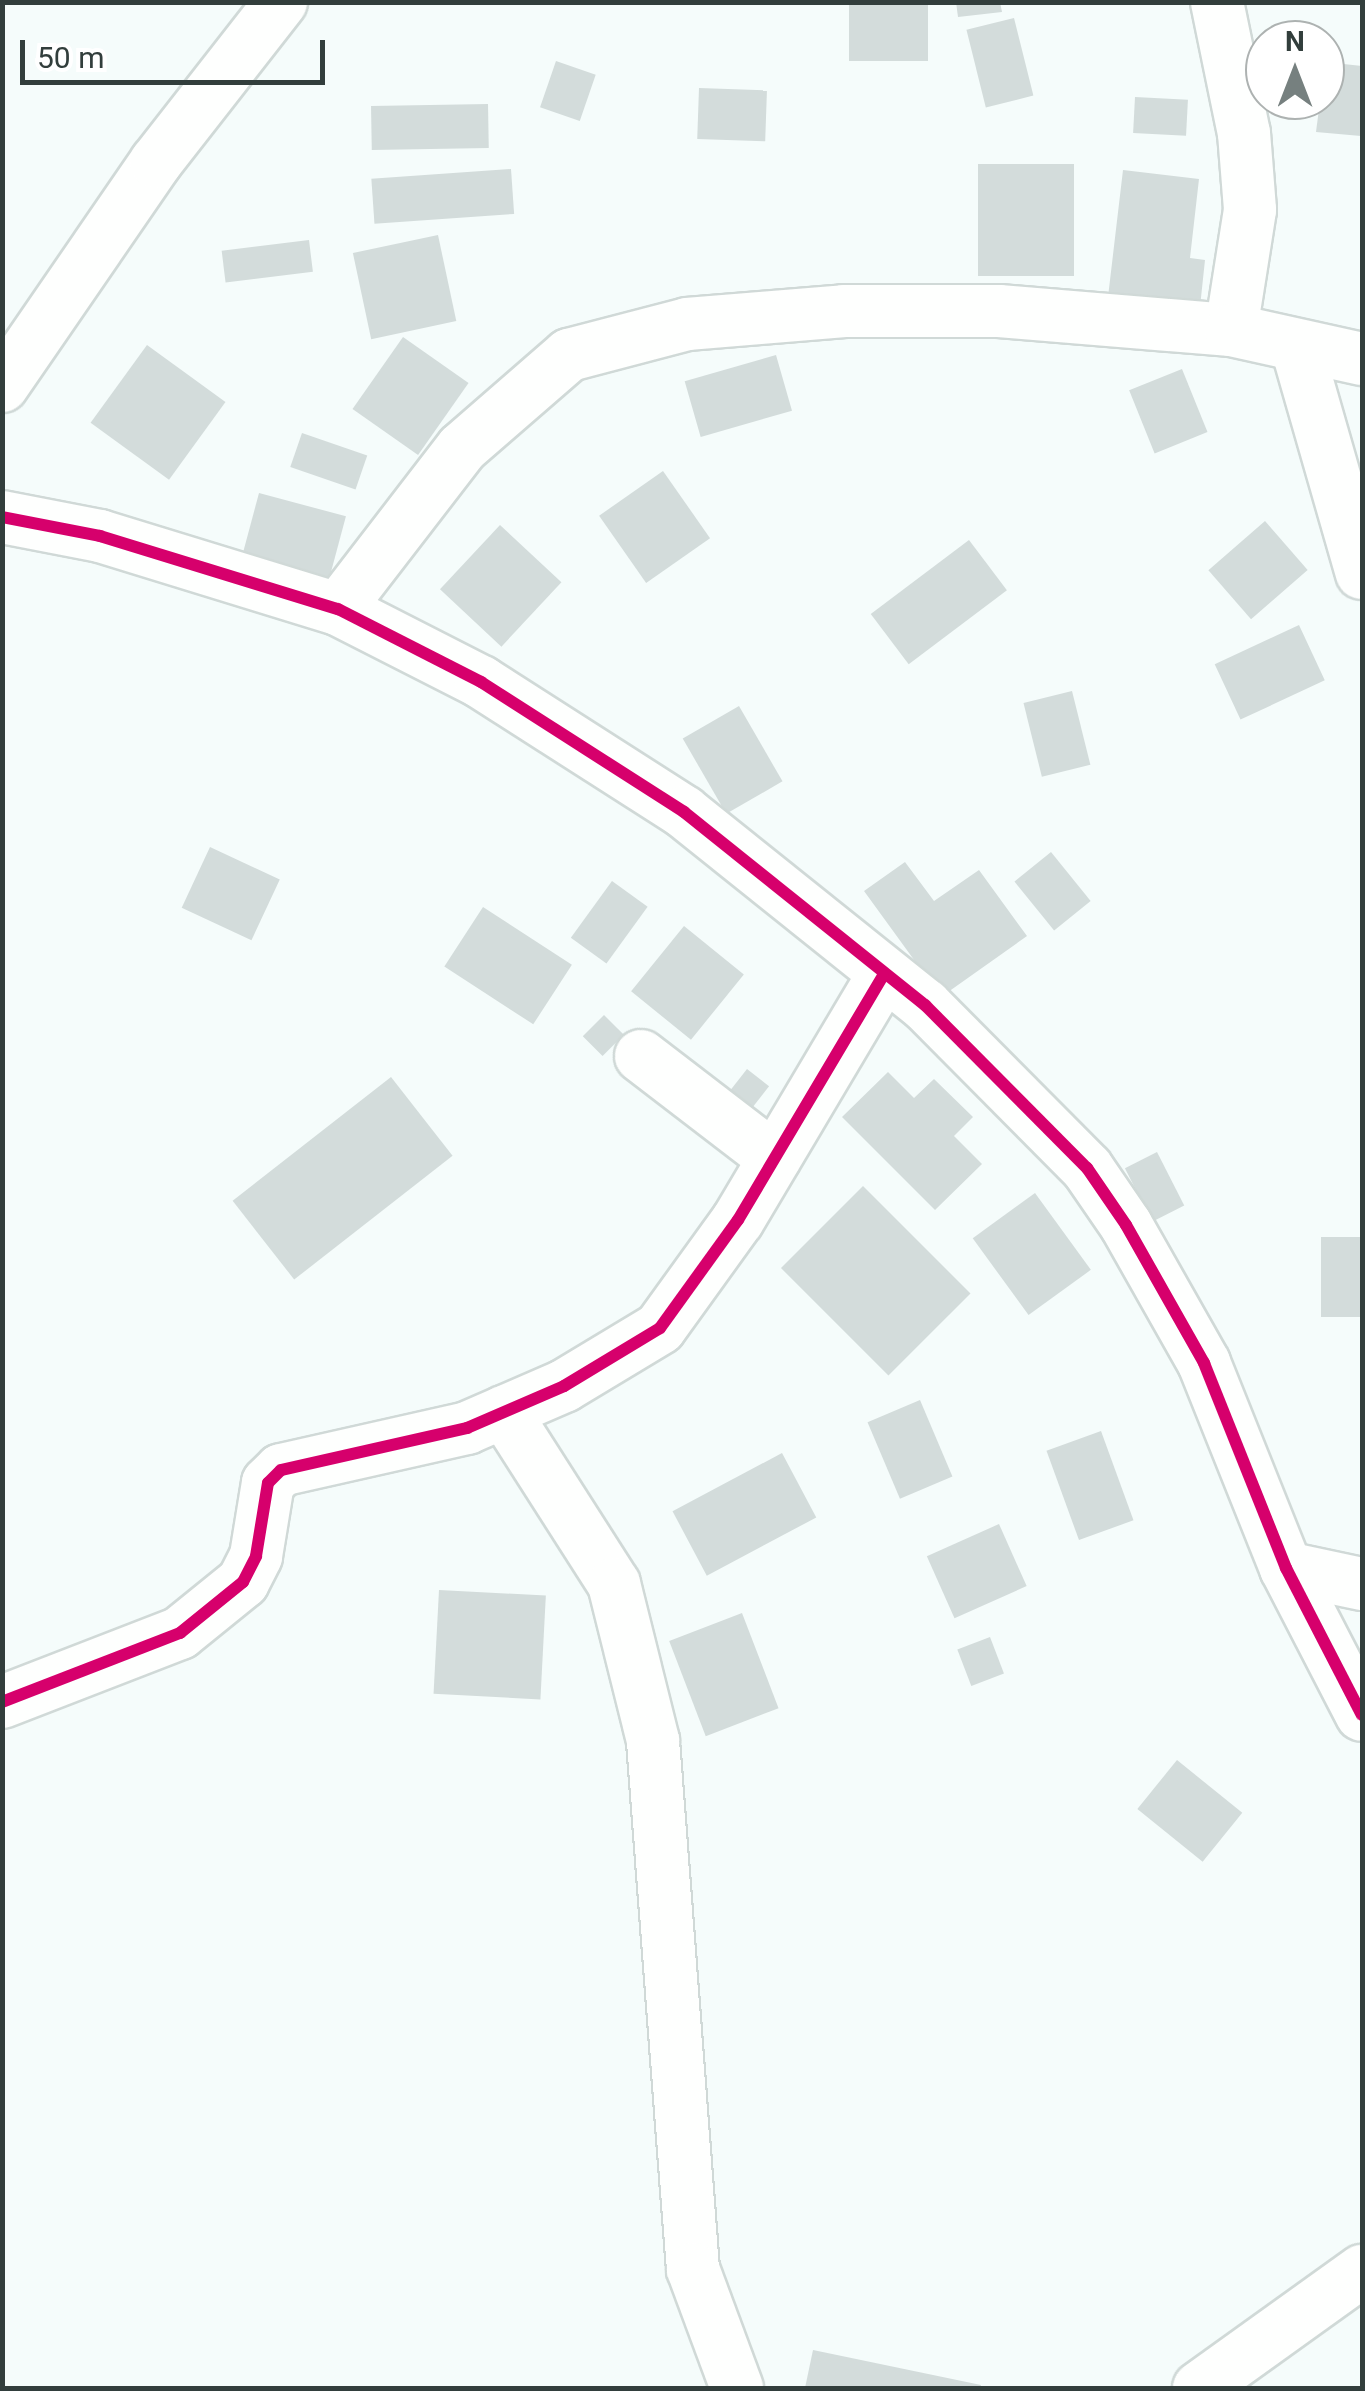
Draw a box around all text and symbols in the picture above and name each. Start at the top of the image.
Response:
scale bar [25,20,330,82]
north arrow [1245,20,1345,120]
text: N [1285,25,1305,58]
text: 50 m [37,40,104,75]

